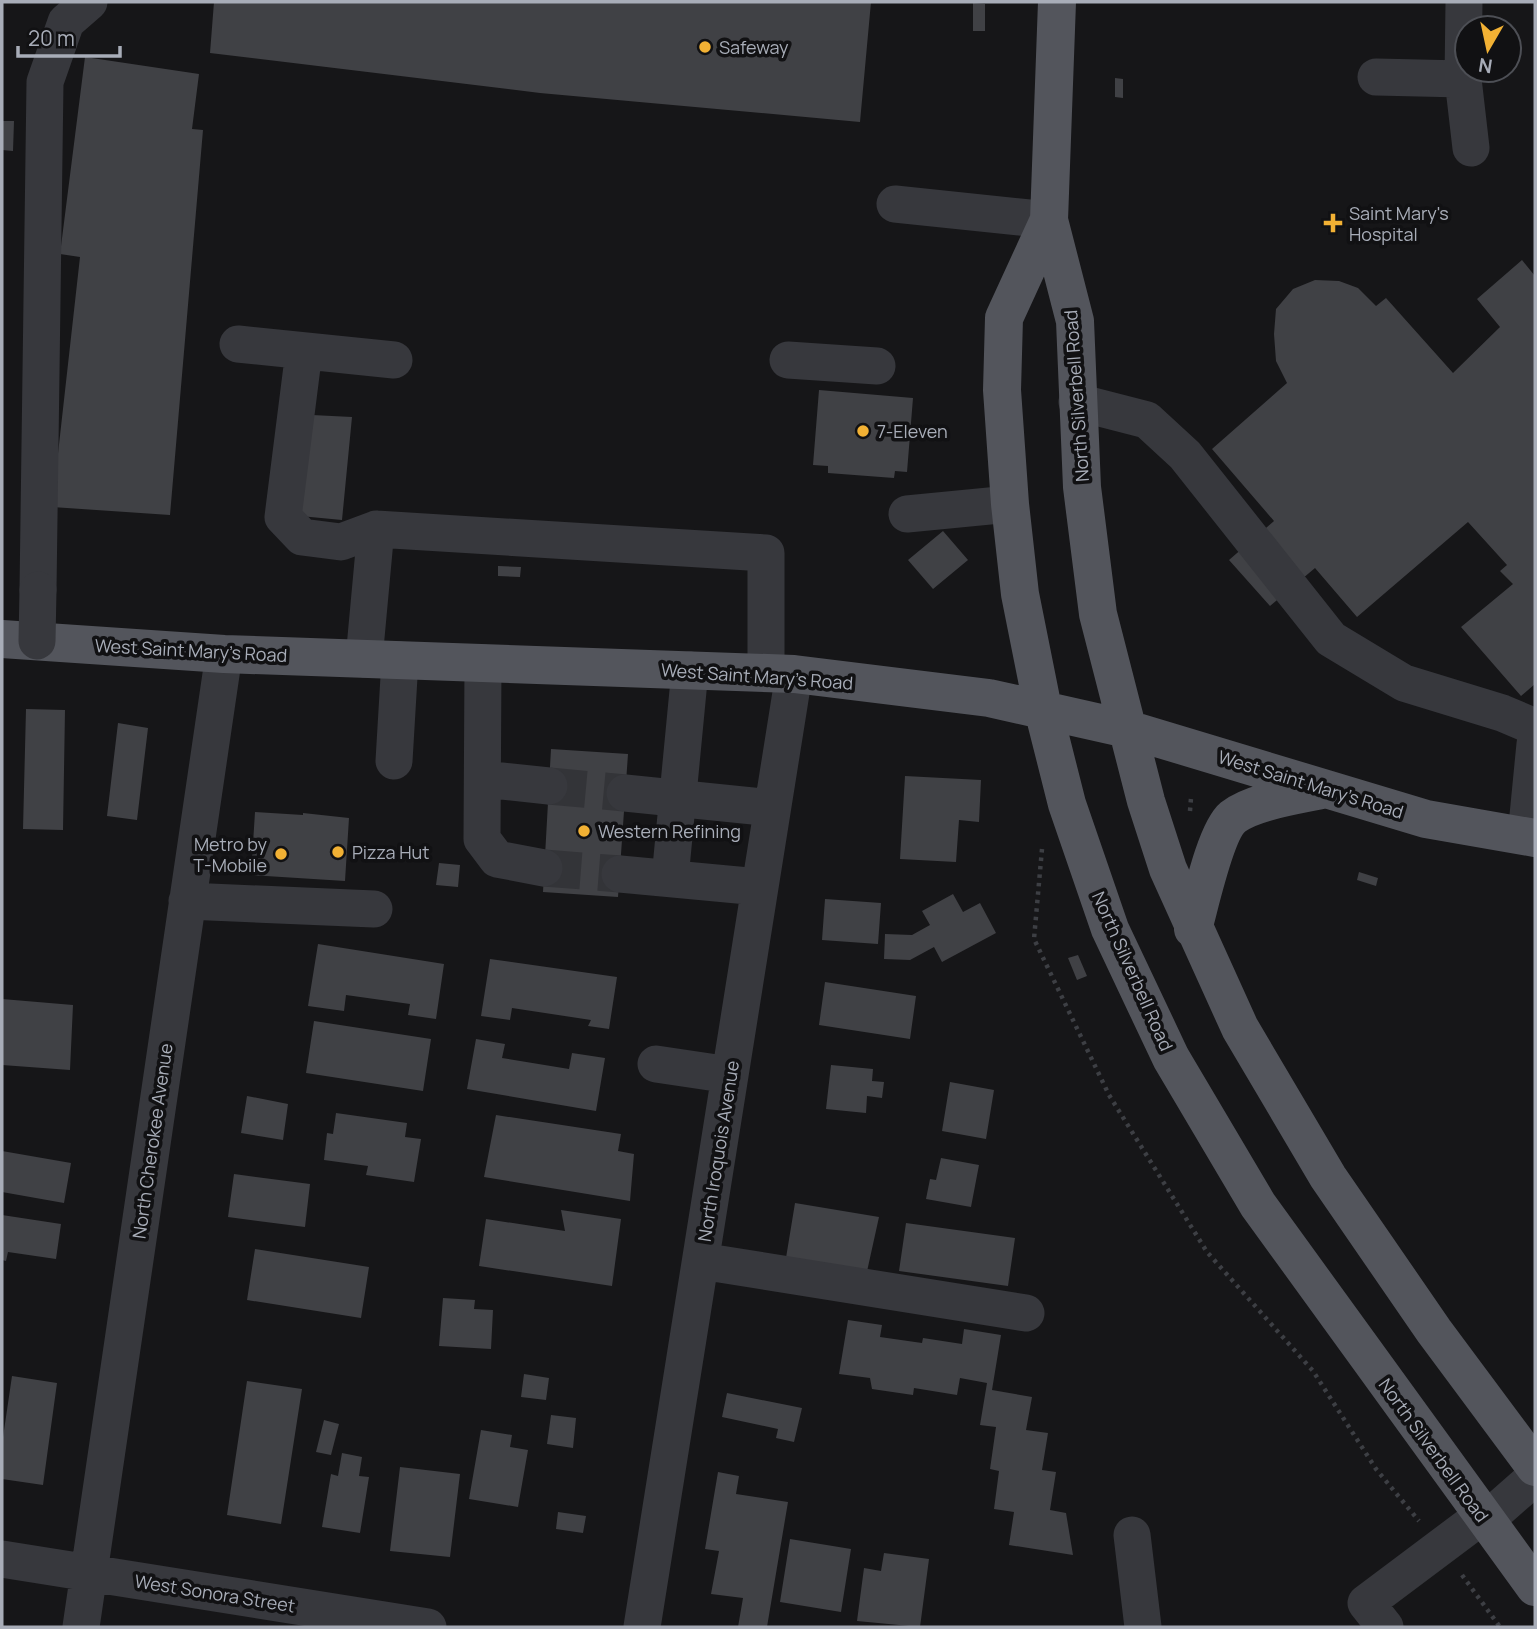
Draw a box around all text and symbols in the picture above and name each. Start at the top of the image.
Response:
scale bar [18,14,119,58]
north arrow [1453,14,1523,84]
text: 20 m [28,24,75,52]
place label: Safeway [719,35,789,59]
marker: Safeway [697,39,713,55]
text: N [1477,52,1494,80]
place label: Saint Mary's Hospital [1349,201,1449,246]
marker: Saint Mary's Hospital [1323,213,1343,233]
street label: North Silverbell Road [1058,309,1094,483]
place label: 7-Eleven [877,419,948,443]
marker: 7-Eleven [855,423,871,439]
street label: West Saint Mary's Road [94,633,288,667]
street label: West Saint Mary's Road [660,657,854,695]
street label: West Saint Mary's Road [1215,744,1407,824]
place label: Western Refining [598,819,741,843]
marker: Western Refining [576,823,592,839]
place label: Metro by T-Mobile [193,832,267,877]
place label: Pizza Hut [352,840,429,864]
marker: Pizza Hut [330,844,346,860]
marker: Metro by T-Mobile [273,846,289,862]
street label: North Silverbell Road [1087,888,1179,1054]
street label: North Cherokee Avenue [126,1042,178,1240]
street label: North Iroquois Avenue [692,1059,744,1243]
street label: North Silverbell Road [1374,1373,1494,1527]
street label: West Sonora Street [133,1568,297,1618]

